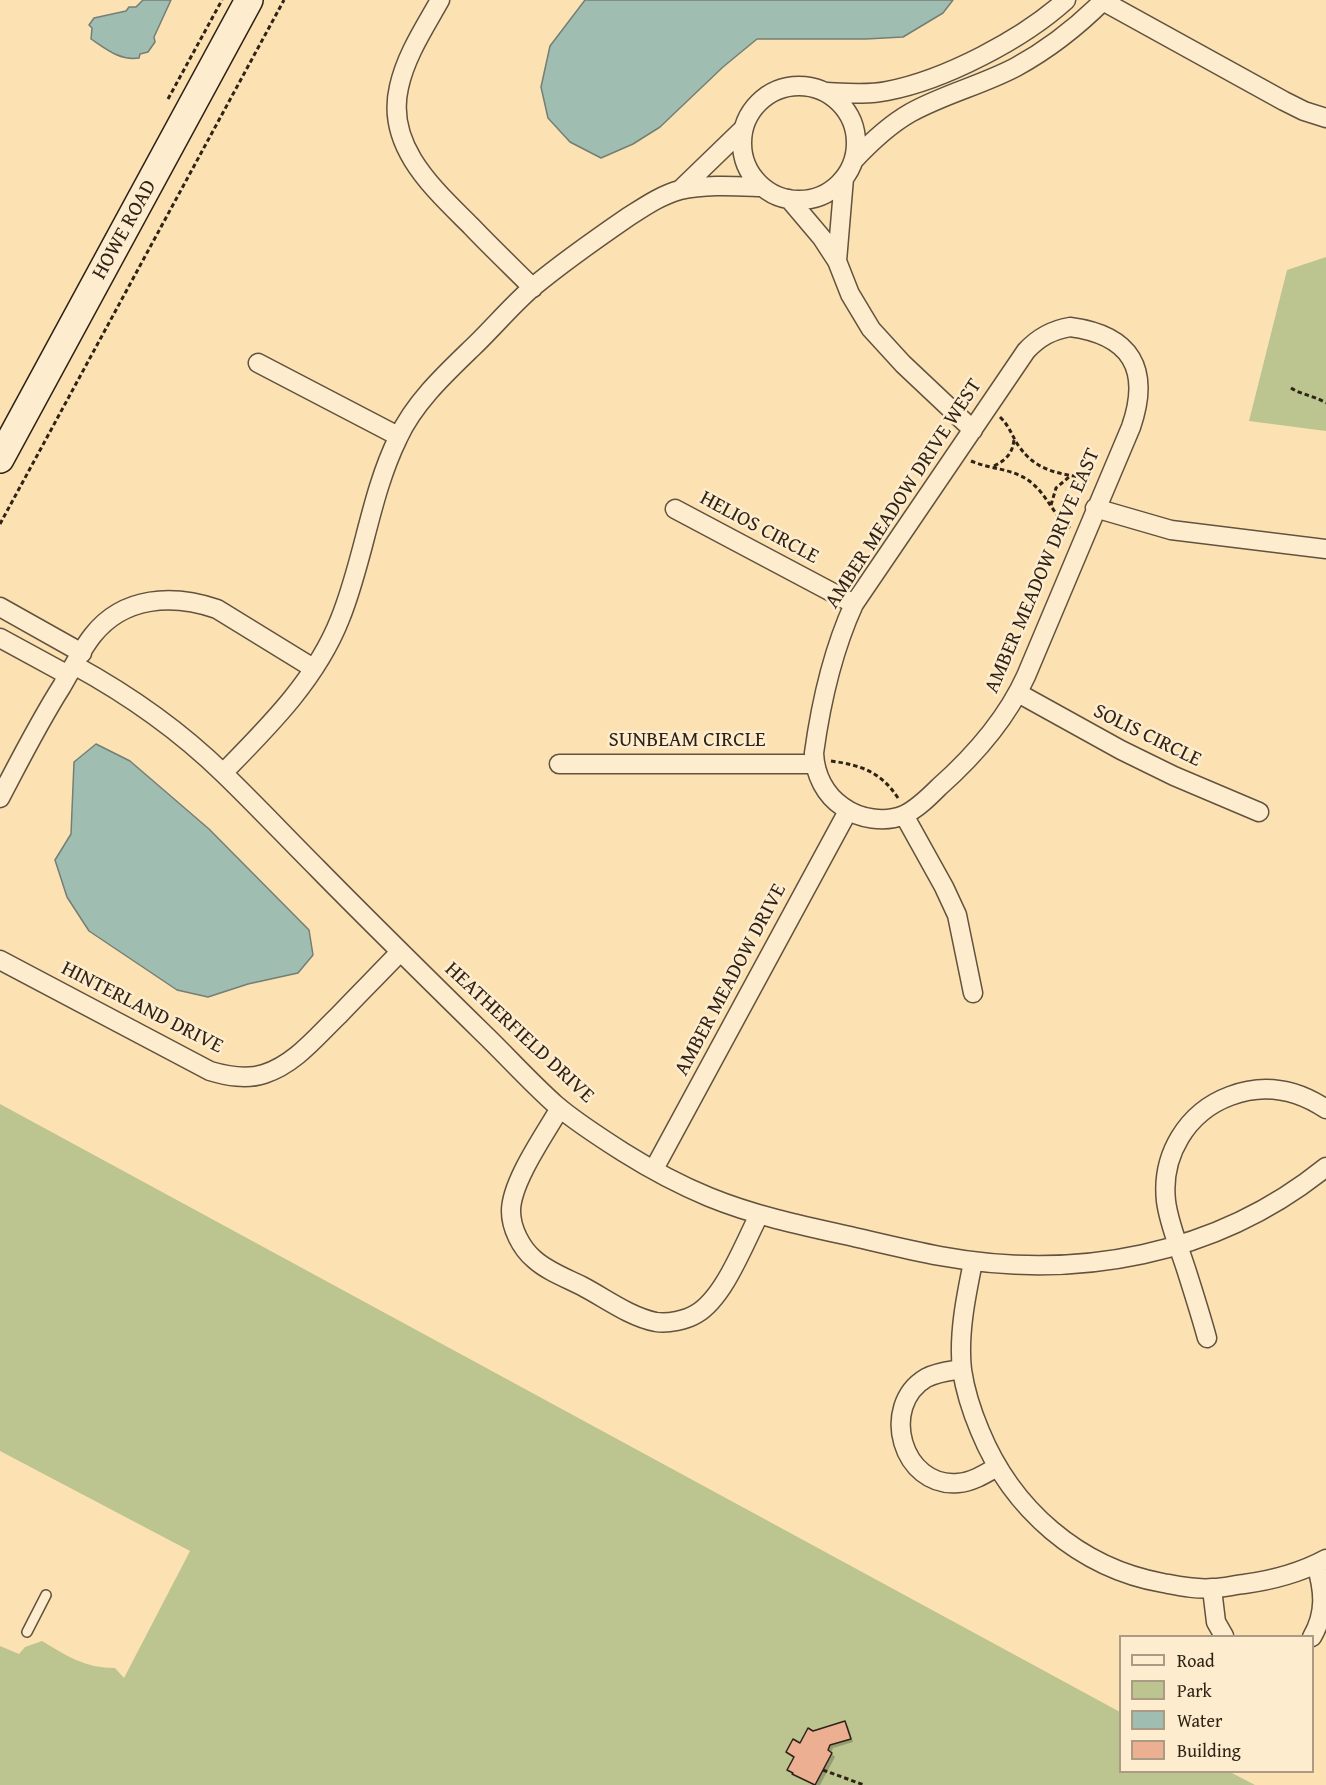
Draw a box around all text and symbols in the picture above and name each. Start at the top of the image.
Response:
street label: HOWE ROAD [87,176,163,284]
street label: AMBER MEADOW DRIVE WEST [820,375,988,613]
street label: AMBER MEADOW DRIVE EAST [980,445,1106,697]
street label: HELIOS CIRCLE [695,486,823,570]
street label: SOLIS CIRCLE [1089,699,1205,773]
street label: SUNBEAM CIRCLE [608,728,766,754]
street label: AMBER MEADOW DRIVE [670,880,792,1080]
street label: HINTERLAND DRIVE [57,956,227,1060]
street label: HEATHERFIELD DRIVE [439,957,599,1109]
legend [1119,1635,1314,1773]
text: Road [1177,1647,1215,1674]
text: Park [1177,1677,1212,1704]
text: Water [1177,1707,1222,1734]
text: Building [1177,1737,1241,1764]

